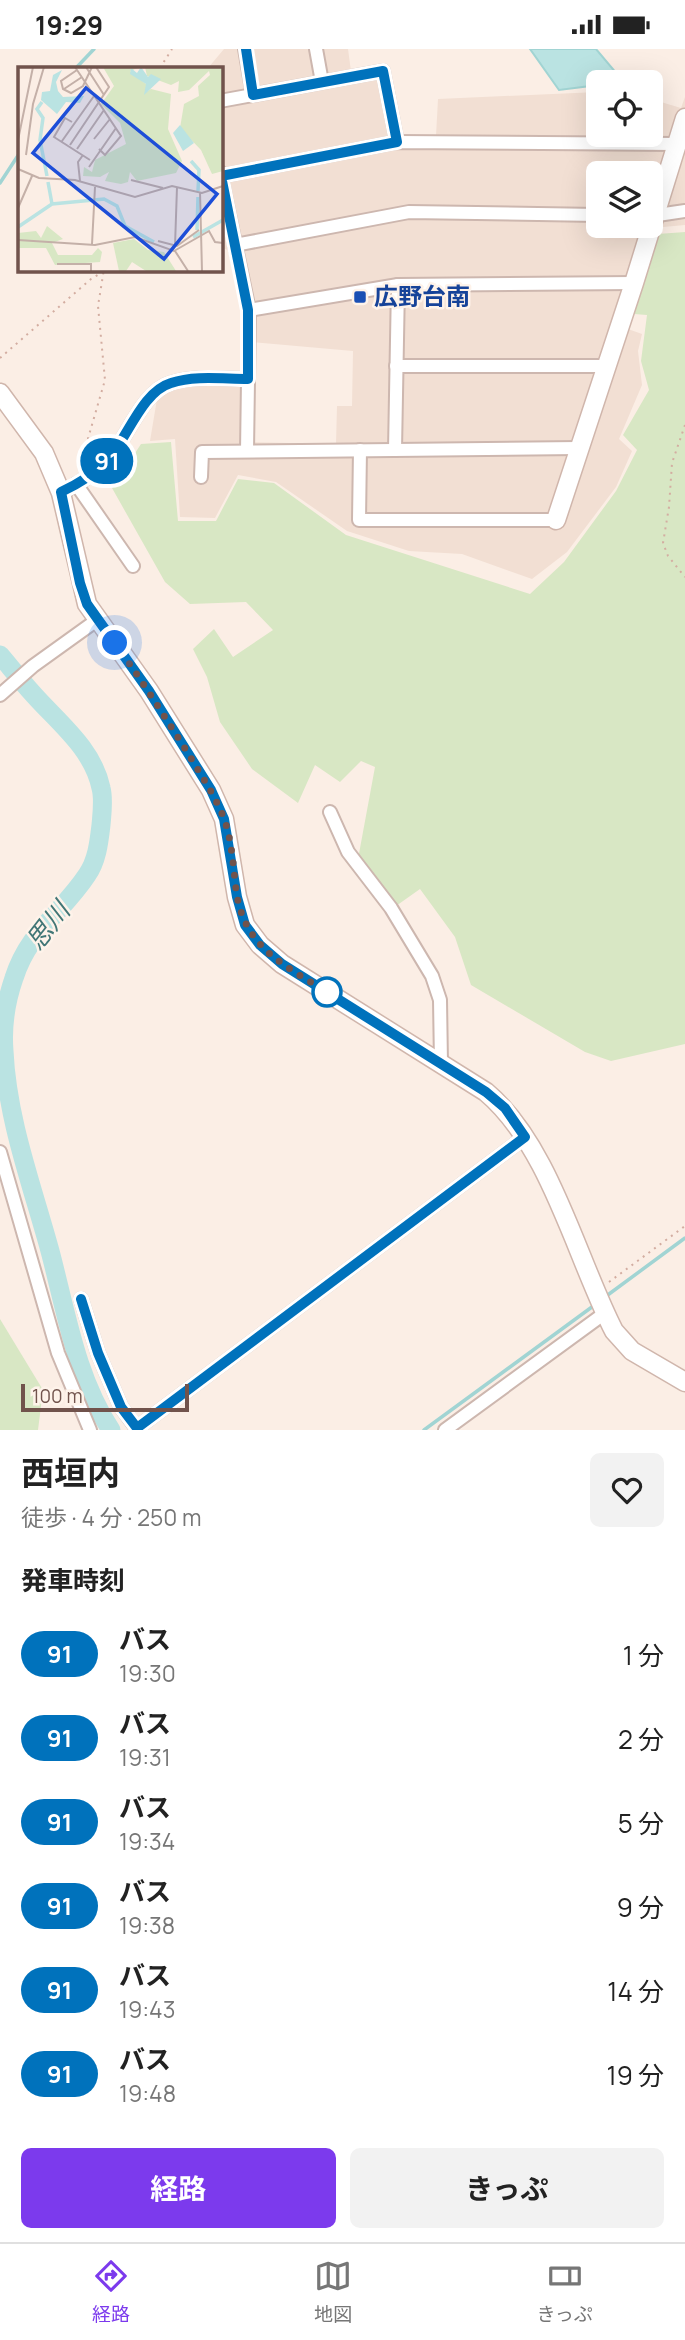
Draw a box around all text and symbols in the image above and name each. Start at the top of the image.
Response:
text: 19:29 [35,7,103,43]
inset map [18,67,222,271]
map controls [586,70,663,238]
button: locate [586,70,663,147]
button: layers [586,161,663,238]
place label: 広野台南 [374,279,470,312]
marker: 広野台南 [352,289,368,305]
line badge: 91 [76,438,138,484]
text: 91 [94,444,120,477]
your location [97,625,132,660]
water label: 思川 [17,891,79,957]
unlabelled marker [312,977,342,1007]
scale bar [21,1381,189,1413]
text: 100 m [32,1383,83,1409]
text: 西垣内 [21,1450,120,1495]
button: heart [590,1453,664,1527]
text: 徒歩 · 4 分 · 250 m [21,1501,202,1533]
text: 発車時刻 [21,1562,125,1598]
text: バス [119,1621,171,1657]
text: 91 [47,1637,72,1670]
text: 1 分 [623,1637,664,1673]
text: 19:30 [119,1657,176,1689]
text: バス [119,1705,171,1741]
text: 91 [47,1721,72,1754]
text: 2 分 [618,1721,664,1757]
text: 19:31 [119,1741,171,1773]
text: バス [119,1789,171,1825]
text: 91 [47,1805,72,1838]
text: 5 分 [618,1805,664,1841]
text: 19:34 [119,1825,175,1857]
text: バス [119,1873,171,1909]
text: 91 [47,1889,72,1922]
text: 9 分 [617,1889,664,1925]
text: 19:38 [119,1909,175,1941]
text: バス [119,1957,171,1993]
text: 91 [47,1973,72,2006]
text: 14 分 [607,1973,664,2009]
text: 19:43 [119,1993,175,2025]
text: バス [119,2041,171,2077]
text: 91 [47,2057,72,2090]
text: 19 分 [607,2057,664,2093]
text: 19:48 [119,2077,176,2109]
button: 経路 [21,2148,336,2228]
button: きっぷ [350,2148,664,2228]
tab: 経路 [92,2257,130,2327]
tab: 地図 [314,2257,352,2327]
tab: きっぷ [537,2257,593,2327]

